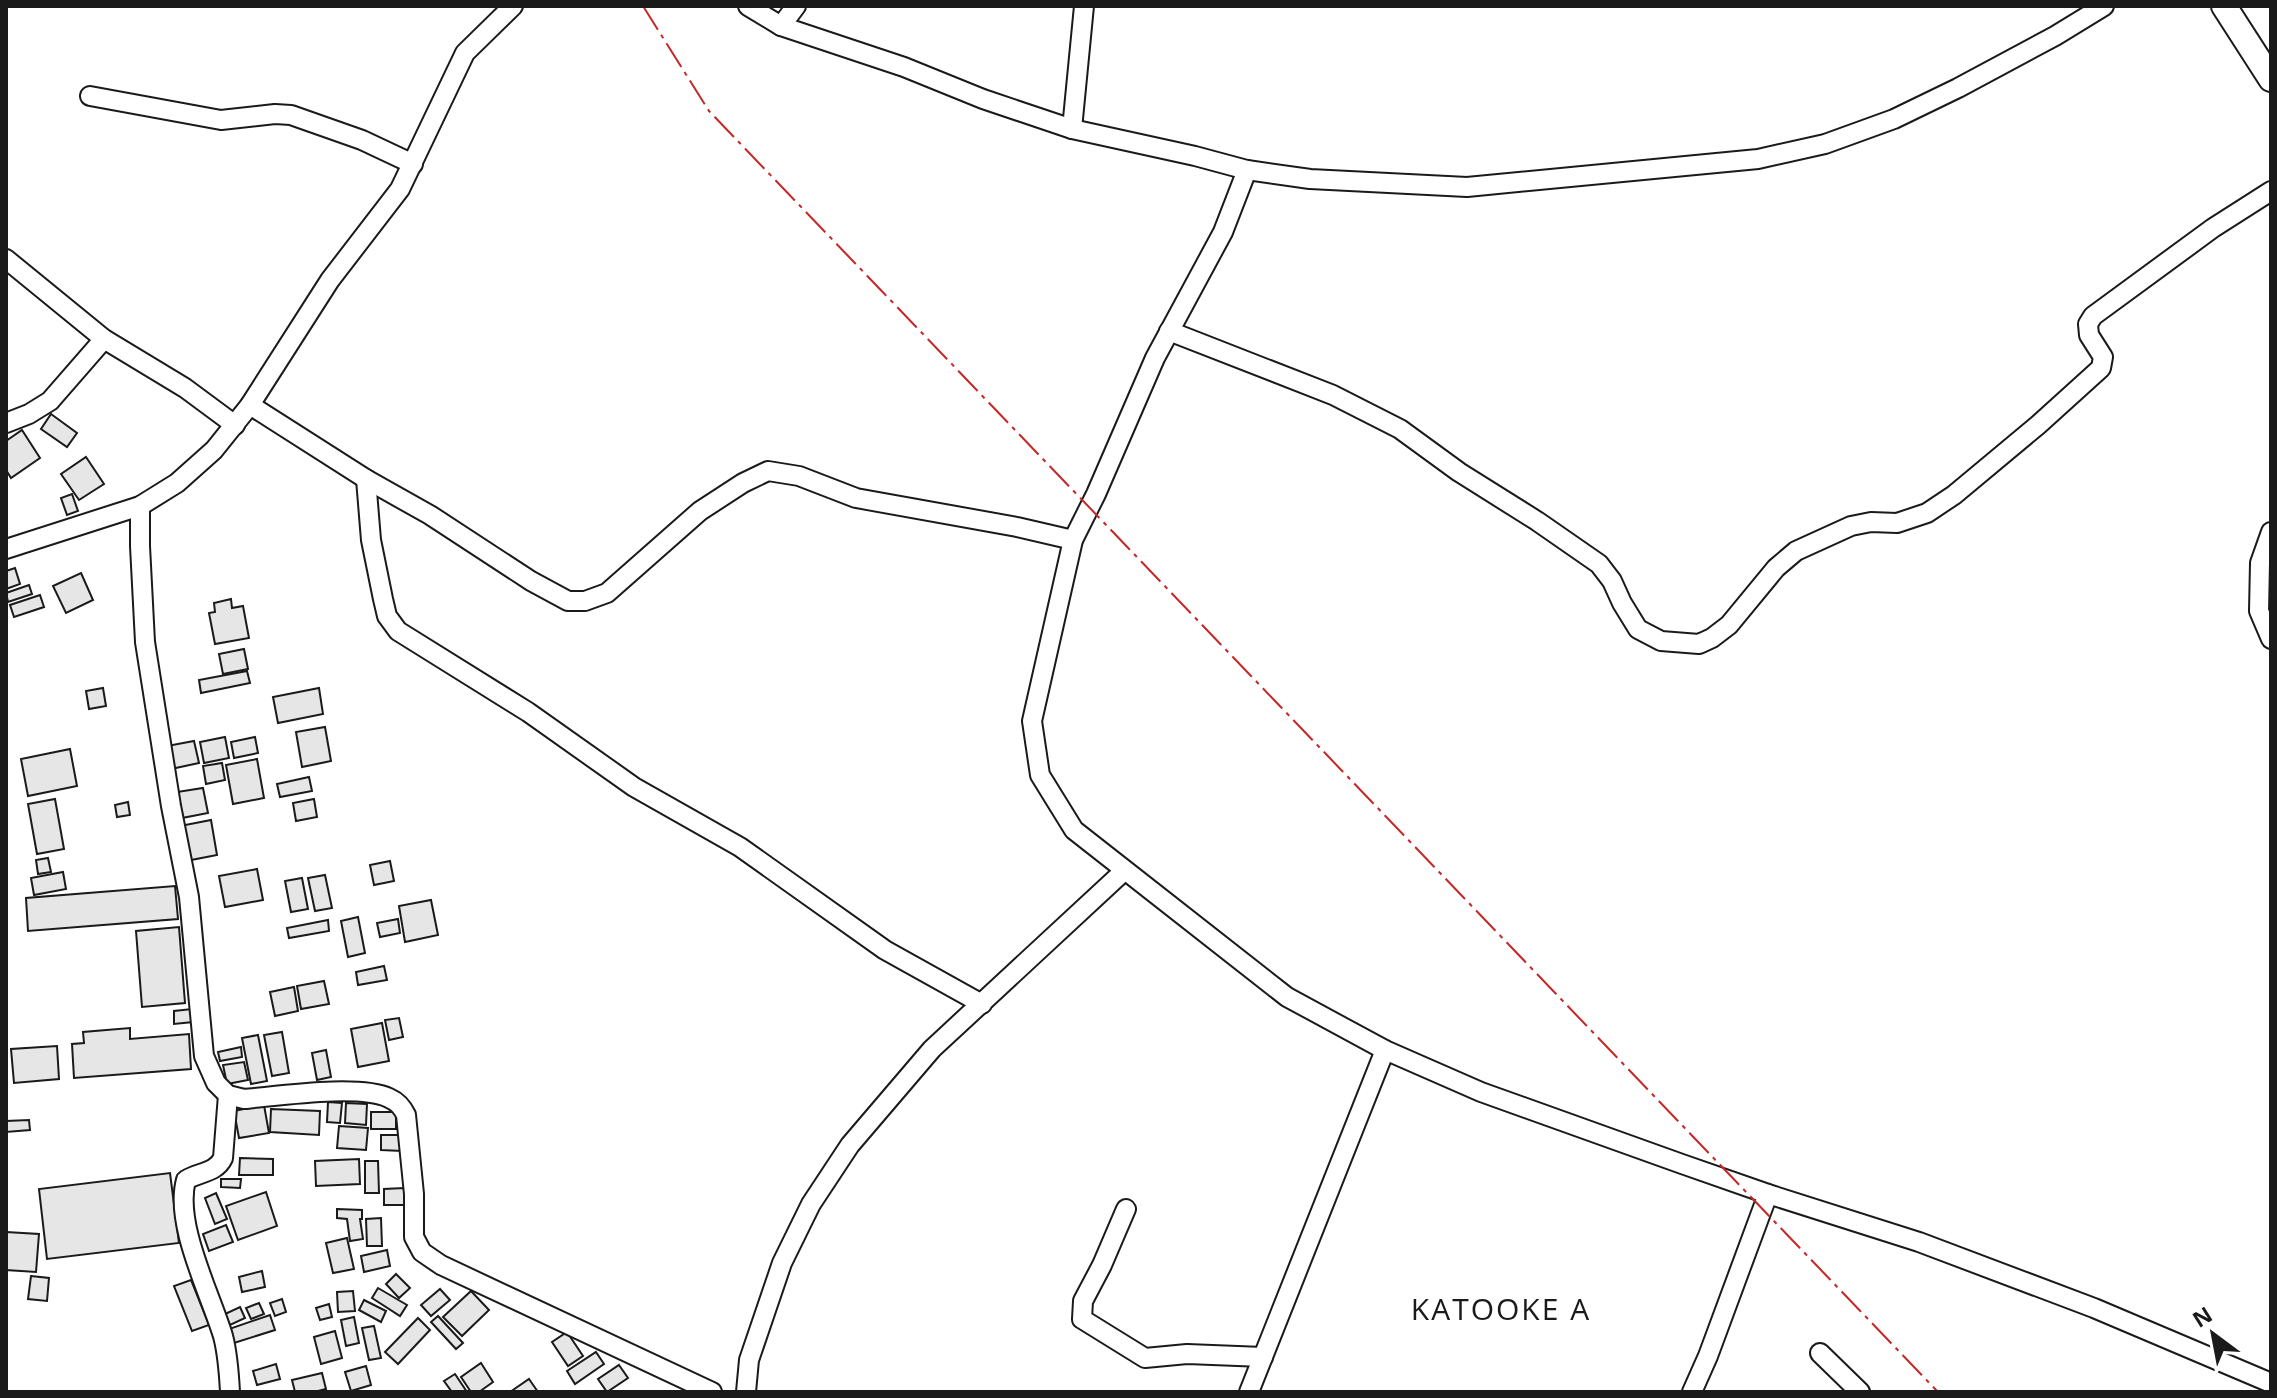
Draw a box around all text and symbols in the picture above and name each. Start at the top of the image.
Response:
district label: KATOOKE A [1411,1288,1591,1329]
north arrow [2173,1294,2253,1374]
text: N [2186,1299,2217,1334]

